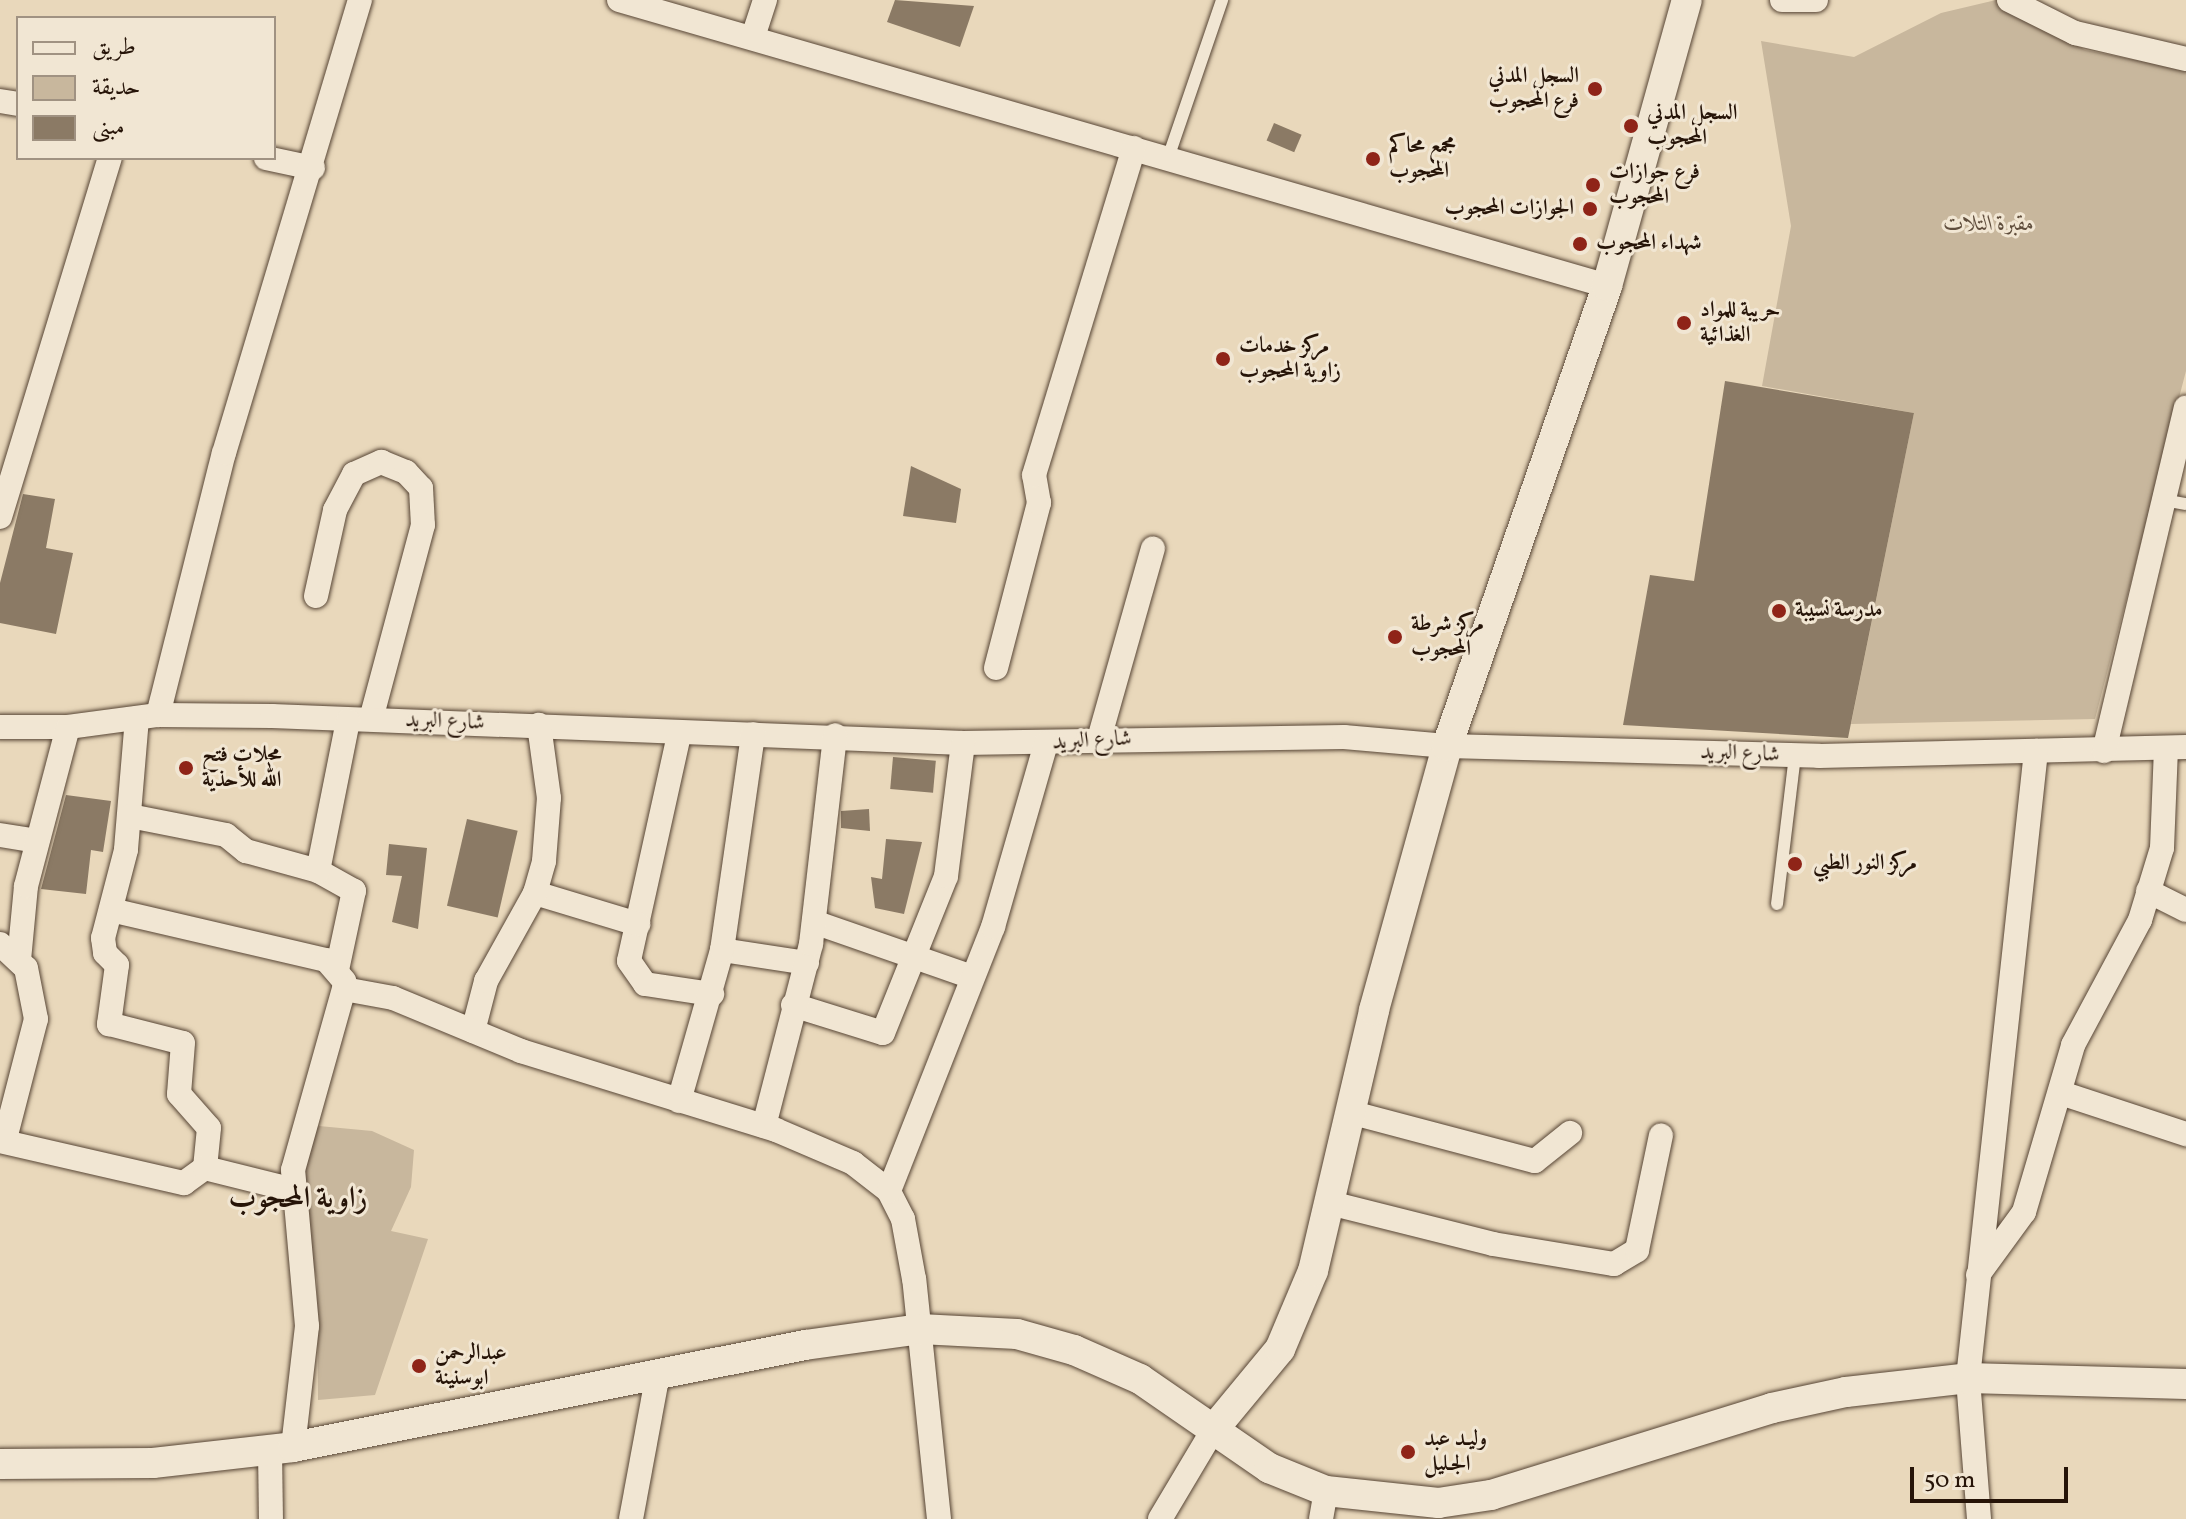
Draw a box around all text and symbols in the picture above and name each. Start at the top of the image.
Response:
legend [16,16,276,160]
text: طريق [92,31,136,65]
place label: السجل المدني فرع المحجوب [1488,63,1579,114]
text: حديقة [92,71,141,105]
marker: السجل المدني فرع المحجوب [1586,80,1604,98]
place label: السجل المدني المحجوب [1647,100,1738,152]
text: مبنى [92,111,125,145]
marker: السجل المدني المحجوب [1622,117,1640,135]
place label: مجمع محاكم المحجوب [1389,133,1456,184]
marker: مجمع محاكم المحجوب [1364,150,1382,168]
place label: فرع جوازات المحجوب [1609,159,1700,210]
marker: فرع جوازات المحجوب [1584,176,1602,194]
place label: الجوازات المحجوب [1445,196,1574,222]
marker: الجوازات المحجوب [1581,200,1599,218]
park label: مقبرة التلات [1944,212,2034,238]
place label: شهداء المحجوب [1596,231,1702,257]
marker: شهداء المحجوب [1571,235,1589,253]
place label: حريبة للمواد الغذائية [1700,297,1780,348]
marker: حريبة للمواد الغذائية [1675,314,1693,332]
place label: مركز خدمات زاوية المحجوب [1239,333,1341,384]
marker: مركز خدمات زاوية المحجوب [1214,350,1232,368]
place label: مدرسة نسيبة [1795,598,1883,624]
marker: مدرسة نسيبة [1770,602,1788,620]
place label: مركز شرطة المحجوب [1411,611,1484,662]
marker: مركز شرطة المحجوب [1386,628,1404,646]
street label: شارع البريد [405,707,485,737]
street label: شارع البريد [1052,726,1132,756]
street label: شارع البريد [1700,739,1780,769]
place label: محلات فتح الله للأحذية [202,742,282,794]
marker: محلات فتح الله للأحذية [177,759,195,777]
place label: مركز النور الطبي [1813,851,1917,877]
marker: مركز النور الطبي [1784,853,1806,875]
district label: زاوية المحجوب [228,1181,368,1217]
place label: عبدالرحمن ابوسنينة [435,1340,507,1392]
marker: عبدالرحمن ابوسنينة [410,1357,428,1375]
place label: وليـد عبد الجـليل [1424,1426,1487,1478]
marker: وليـد عبد الجـليل [1399,1443,1417,1461]
scale bar [1914,1451,2072,1501]
text: 50 m [1924,1464,1976,1498]

